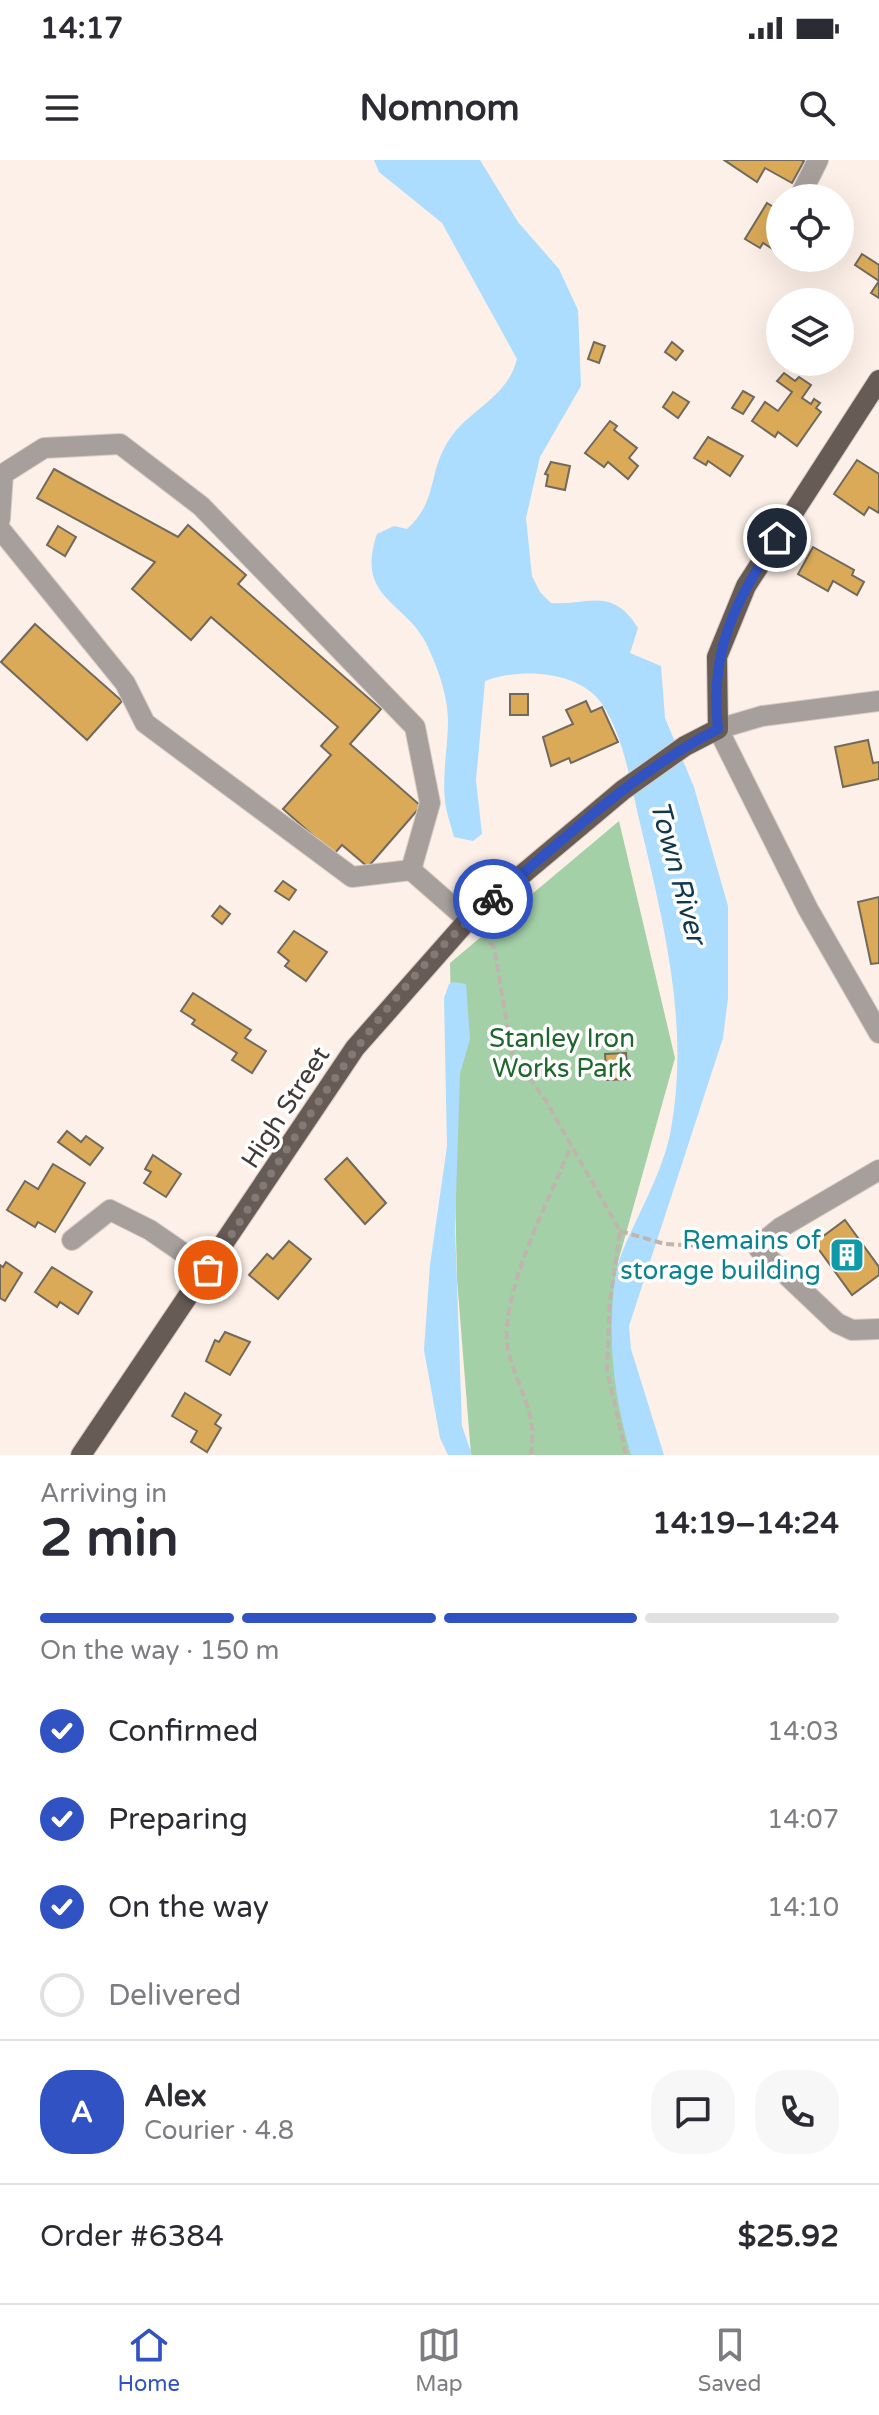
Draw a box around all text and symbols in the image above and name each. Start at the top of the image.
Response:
text: 14:17 [40,10,123,47]
icon: menu [40,86,84,130]
icon: search [795,86,839,130]
text: Nomnom [359,87,520,130]
map controls [766,184,854,376]
button: locate [766,184,854,272]
button: layers [766,288,854,376]
pin [743,504,811,572]
icon: home [755,516,799,560]
water label: Town River [643,797,714,951]
courier [453,859,533,939]
icon: bike [471,877,515,921]
park label: Stanley Iron Works Park [489,1023,635,1084]
street label: High Street [235,1040,336,1174]
place label: Remains of storage building [620,1225,821,1286]
pin [174,1236,242,1304]
building icon: Remains of storage building [828,1236,866,1274]
icon: bag [186,1248,230,1292]
text: Arriving in [40,1478,167,1509]
text: 14:19–14:24 [652,1505,839,1542]
text: 2 min [40,1507,179,1570]
text: On the way · 150 m [40,1635,279,1666]
icon: check [40,1709,84,1753]
text: Confirmed [108,1713,259,1750]
text: 14:03 [767,1716,839,1747]
icon: check [40,1797,84,1841]
text: Preparing [108,1801,248,1838]
text: 14:07 [767,1804,839,1835]
icon: check [40,1885,84,1929]
text: On the way [108,1889,269,1926]
text: 14:10 [767,1892,839,1923]
text: Delivered [108,1977,242,2014]
button: chat [651,2070,735,2154]
button: phone [755,2070,839,2154]
text: Alex [144,2078,207,2115]
text: A [71,2094,93,2131]
text: Courier · 4.8 [144,2115,294,2146]
text: Order #6384 [40,2218,224,2255]
text: $25.92 [738,2218,839,2255]
tab: Home [118,2323,180,2397]
tab: Map [415,2323,463,2397]
tab: Saved [698,2323,761,2397]

